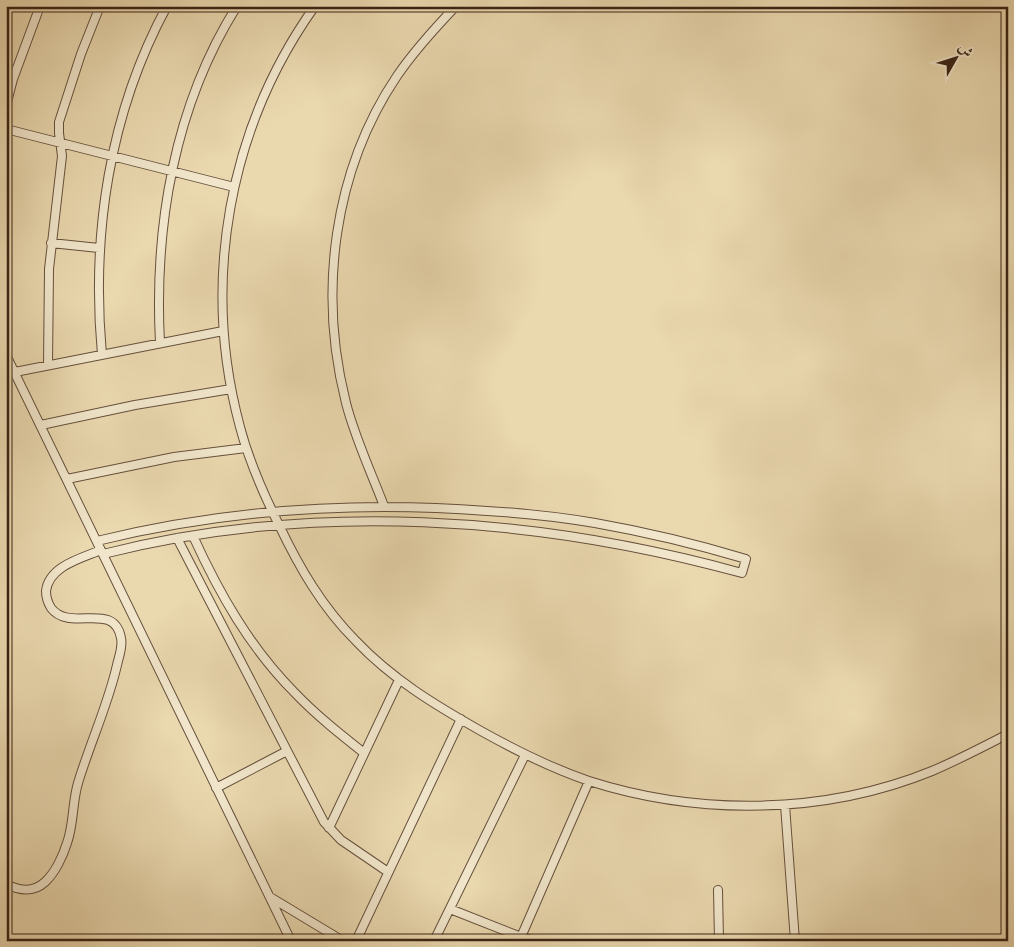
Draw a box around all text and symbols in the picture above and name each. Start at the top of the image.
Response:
north arrow [932,32,982,82]
text: ش [952,39,977,63]

